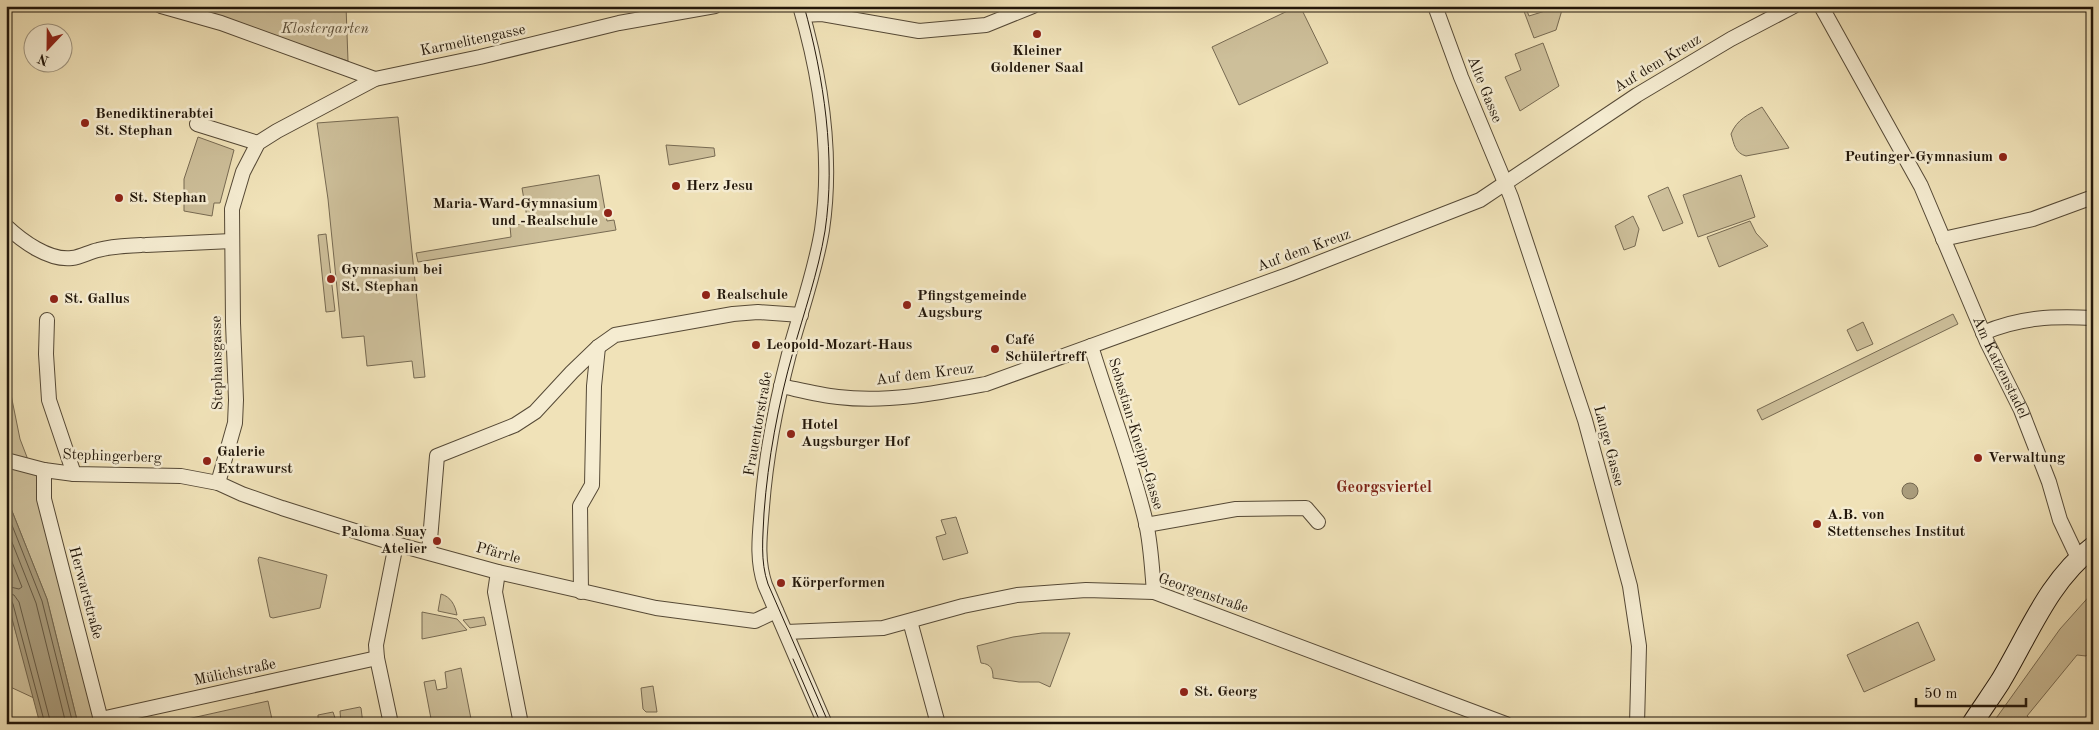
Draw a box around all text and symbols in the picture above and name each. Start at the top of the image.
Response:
north arrow [22,22,72,72]
park label: Klostergarten [280,22,369,37]
street label: Karmelitengasse [419,22,527,60]
marker: Kleiner Goldener Saal [1031,28,1043,40]
street label: Auf dem Kreuz [1612,32,1704,96]
place label: Kleiner Goldener Saal [990,44,1084,76]
text: N [36,51,51,68]
street label: Alte Gasse [1464,55,1504,125]
place label: Benediktinerabtei St. Stephan [95,107,213,139]
marker: Benediktinerabtei St. Stephan [79,117,91,129]
place label: Peutinger-Gymnasium [1844,150,1993,165]
marker: Peutinger-Gymnasium [1997,151,2009,163]
place label: Herz Jesu [686,179,753,194]
marker: Herz Jesu [670,180,682,192]
place label: St. Stephan [129,191,207,206]
marker: St. Stephan [113,192,125,204]
place label: Maria-Ward-Gymnasium und -Realschule [433,197,598,229]
marker: Maria-Ward-Gymnasium und -Realschule [602,207,614,219]
street label: Auf dem Kreuz [1255,227,1353,275]
place label: Gymnasium bei St. Stephan [341,263,442,295]
marker: Gymnasium bei St. Stephan [325,273,337,285]
place label: Realschule [716,288,788,303]
marker: Realschule [700,289,712,301]
place label: Pfingstgemeinde Augsburg [917,289,1027,321]
place label: St. Gallus [64,292,130,307]
marker: St. Gallus [48,293,60,305]
marker: Pfingstgemeinde Augsburg [901,299,913,311]
street label: Am Katzenstadel [1970,314,2031,420]
street label: Stephansgasse [210,315,226,411]
place label: Café Schülertreff [1005,333,1087,365]
place label: Leopold-Mozart-Haus [766,338,912,353]
marker: Leopold-Mozart-Haus [750,339,762,351]
marker: Café Schülertreff [989,343,1001,355]
street label: Sebastian-Kneipp-Gasse [1105,356,1165,512]
street label: Auf dem Kreuz [875,362,975,388]
street label: Frauentorstraße [742,371,776,477]
street label: Lange Gasse [1590,404,1626,488]
place label: Hotel Augsburger Hof [801,418,911,450]
marker: Hotel Augsburger Hof [785,428,797,440]
place label: Galerie Extrawurst [217,445,293,477]
street label: Stephingerberg [62,448,162,466]
place label: Verwaltung [1988,451,2066,466]
marker: Verwaltung [1972,452,1984,464]
marker: Galerie Extrawurst [201,455,213,467]
district label: Georgsviertel [1336,480,1432,496]
place label: A.B. von Stettensches Institut [1827,508,1966,540]
marker: A.B. von Stettensches Institut [1811,518,1823,530]
place label: Paloma Suay Atelier [341,525,427,557]
marker: Paloma Suay Atelier [431,535,443,547]
street label: Pfärrle [474,541,522,567]
street label: Herwartstraße [65,545,105,641]
street label: Georgenstraße [1156,572,1250,617]
place label: Körperformen [791,576,885,591]
marker: Körperformen [775,577,787,589]
street label: Mülichstraße [193,657,277,689]
scale bar [1916,675,2026,707]
place label: St. Georg [1194,685,1258,700]
marker: St. Georg [1178,686,1190,698]
text: 50 m [1924,687,1958,702]

